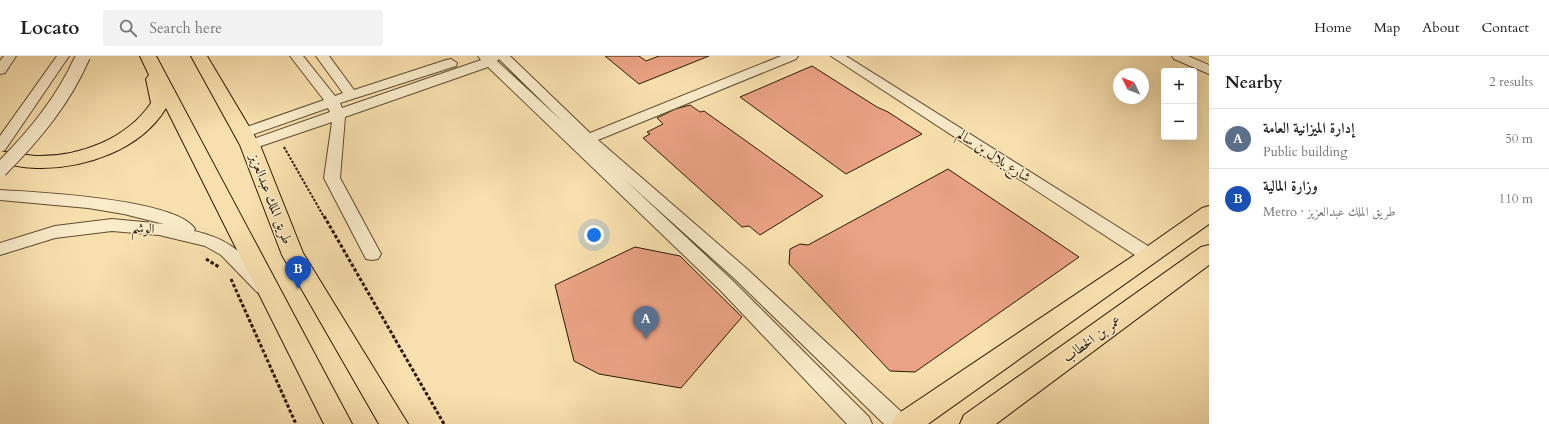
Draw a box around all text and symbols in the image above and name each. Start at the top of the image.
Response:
search box [103,10,383,46]
text: Locato [20,15,79,41]
icon: search [117,17,139,39]
text: Search here [149,18,222,38]
text: Home [1314,18,1352,37]
text: Map [1374,18,1400,37]
text: About [1422,18,1459,37]
text: Contact [1481,18,1529,37]
north arrow [1113,68,1149,104]
map controls [1161,68,1197,140]
button: + [1161,68,1197,104]
text: Nearby [1225,71,1282,94]
text: 2 results [1489,73,1533,91]
button: − [1161,104,1197,140]
text: إدارة الميزانية العامة [1263,118,1355,138]
street label: شارع بلال بن سالم [952,125,1034,189]
text: A [1233,130,1243,148]
text: 50 m [1505,130,1533,148]
text: Public building [1263,143,1348,161]
street label: طريق الملك عبدالعزيز [244,149,297,247]
text: وزارة المالية [1263,176,1318,196]
text: B [1233,190,1243,208]
text: 110 m [1499,190,1533,208]
text: Metro · طريق الملك عبدالعزيز [1263,203,1396,221]
street label: الوشم [130,218,155,242]
your location [584,225,604,245]
pin: B [285,256,311,289]
pin: A [633,306,659,339]
street label: عمر بن الخطاب [1059,311,1125,367]

